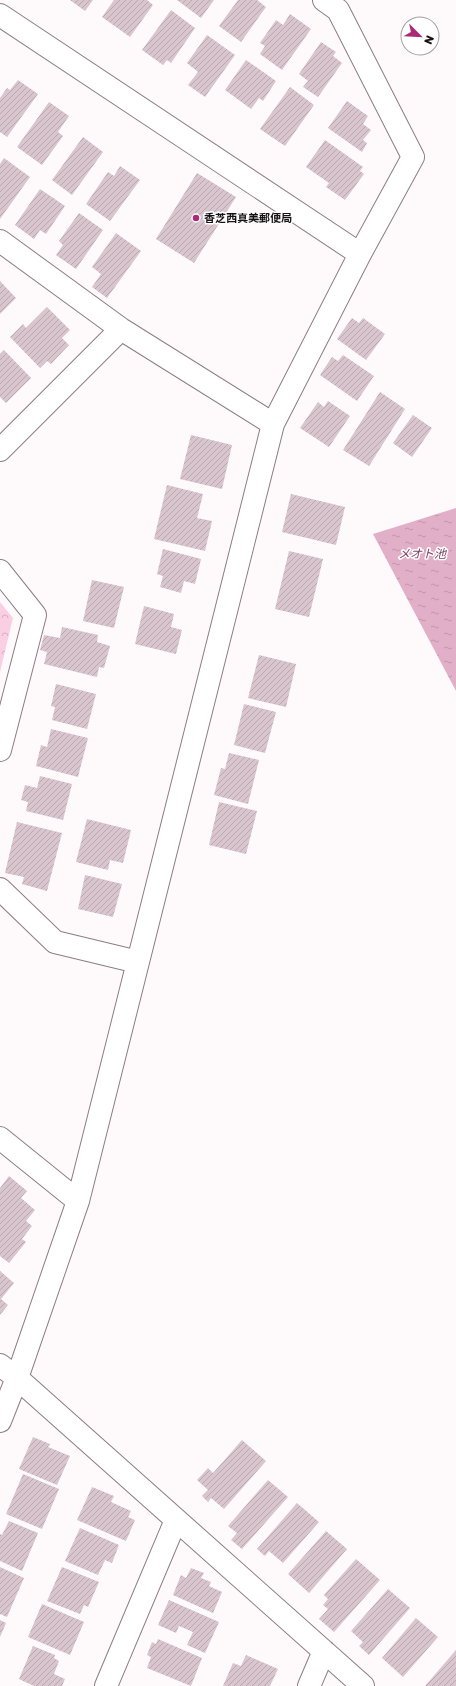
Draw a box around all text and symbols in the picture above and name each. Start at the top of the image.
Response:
north arrow [400,16,440,56]
text: N [422,34,437,47]
place label: 香芝西真美郵便局 [204,211,292,224]
marker: 香芝西真美郵便局 [191,213,201,223]
water label: メオト池 [398,546,447,561]

